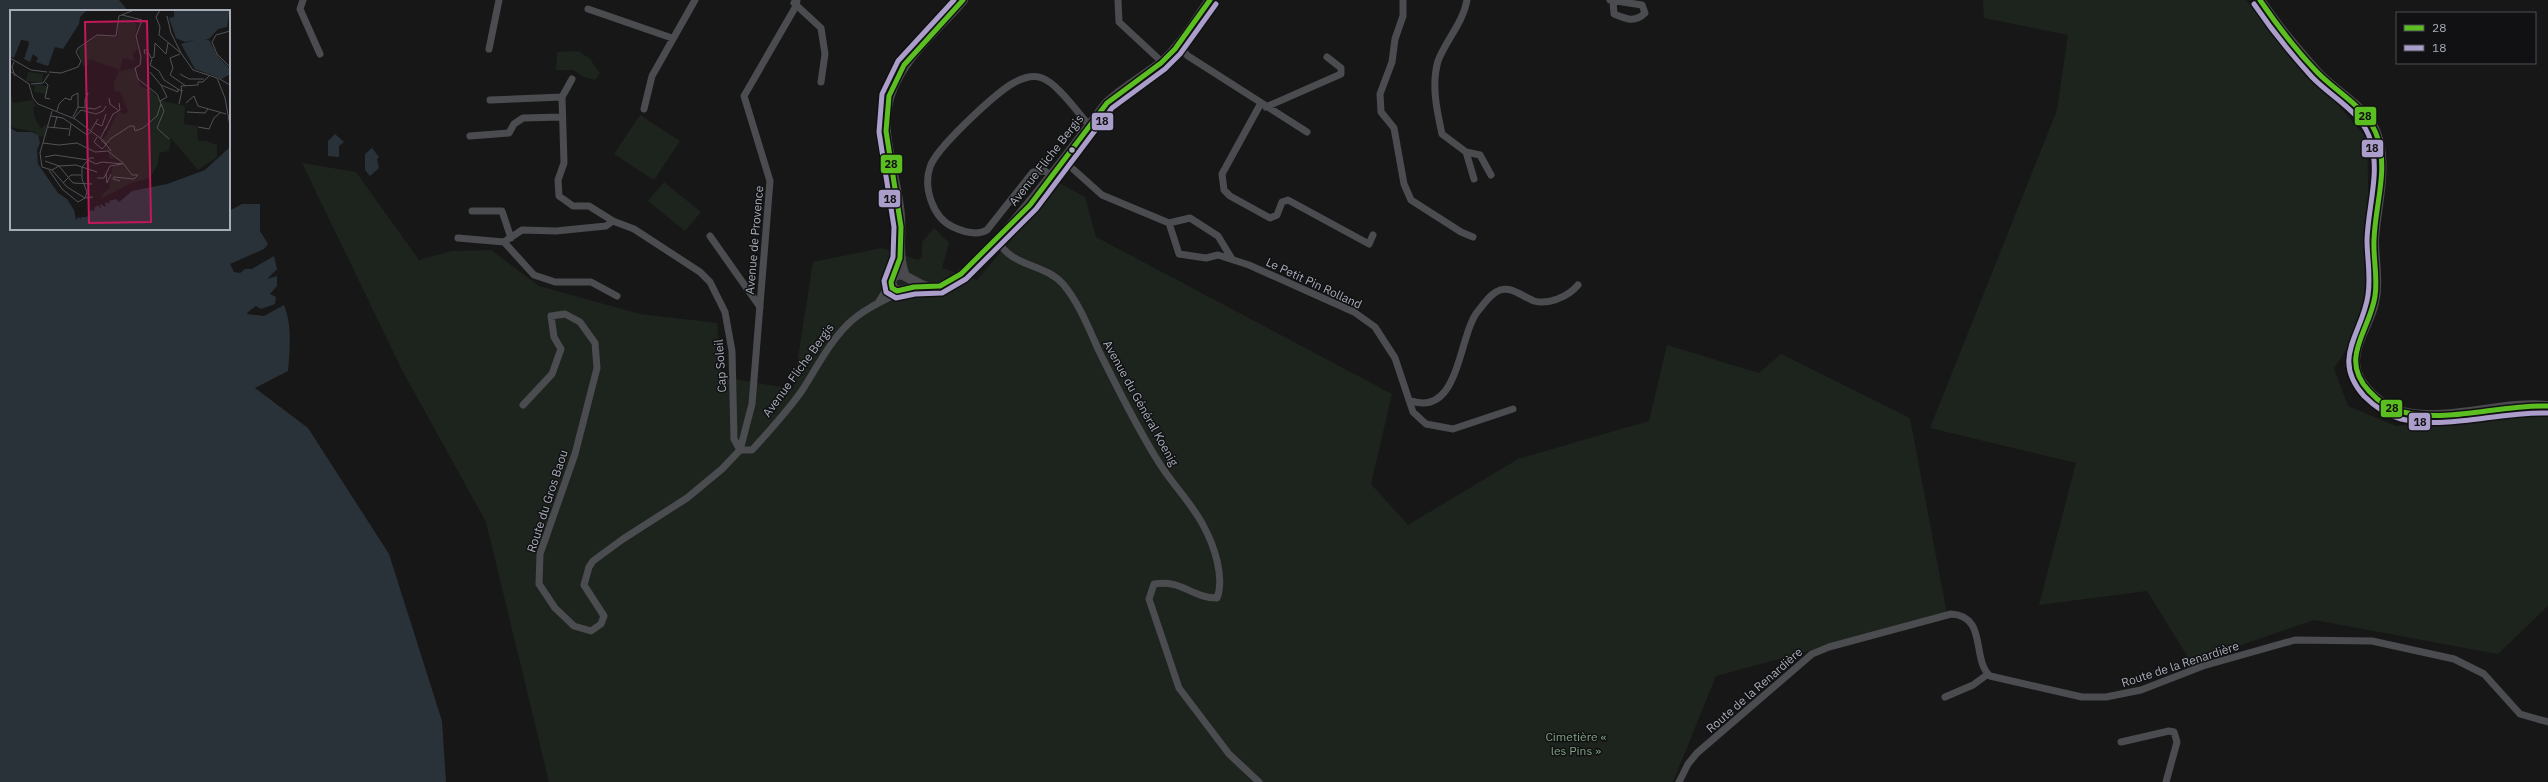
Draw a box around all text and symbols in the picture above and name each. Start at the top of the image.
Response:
inset map [10,10,230,230]
legend [2396,12,2536,64]
text: 28 [2432,20,2446,35]
text: 18 [2432,40,2446,55]
line badge: 28 [2354,106,2377,126]
text: 28 [2358,109,2372,123]
street label: Avenue Fliche Bergis [1006,111,1086,209]
line badge: 18 [1091,112,1114,131]
text: 18 [1095,114,1109,128]
line badge: 18 [2361,139,2384,158]
text: 18 [2365,141,2379,155]
unlabelled marker [1067,145,1077,155]
line badge: 28 [880,154,903,174]
text: 28 [884,157,898,171]
street label: Avenue de Provence [742,185,766,295]
line badge: 18 [878,189,901,208]
text: 18 [883,192,897,206]
street label: Le Petit Pin Rolland [1264,254,1364,312]
street label: Avenue Fliche Bergis [759,320,837,420]
street label: Avenue du Général Koenig [1100,337,1182,469]
street label: Cap Soleil [711,339,729,393]
line badge: 28 [2380,399,2403,418]
text: 28 [2385,401,2399,415]
line badge: 18 [2408,412,2431,431]
text: 18 [2413,415,2427,429]
street label: Route du Gros Baou [523,448,571,554]
street label: Route de la Renardière [2119,638,2241,690]
street label: Route de la Renardière [1703,644,1806,736]
park label: Cimetière « les Pins » [1545,729,1607,758]

